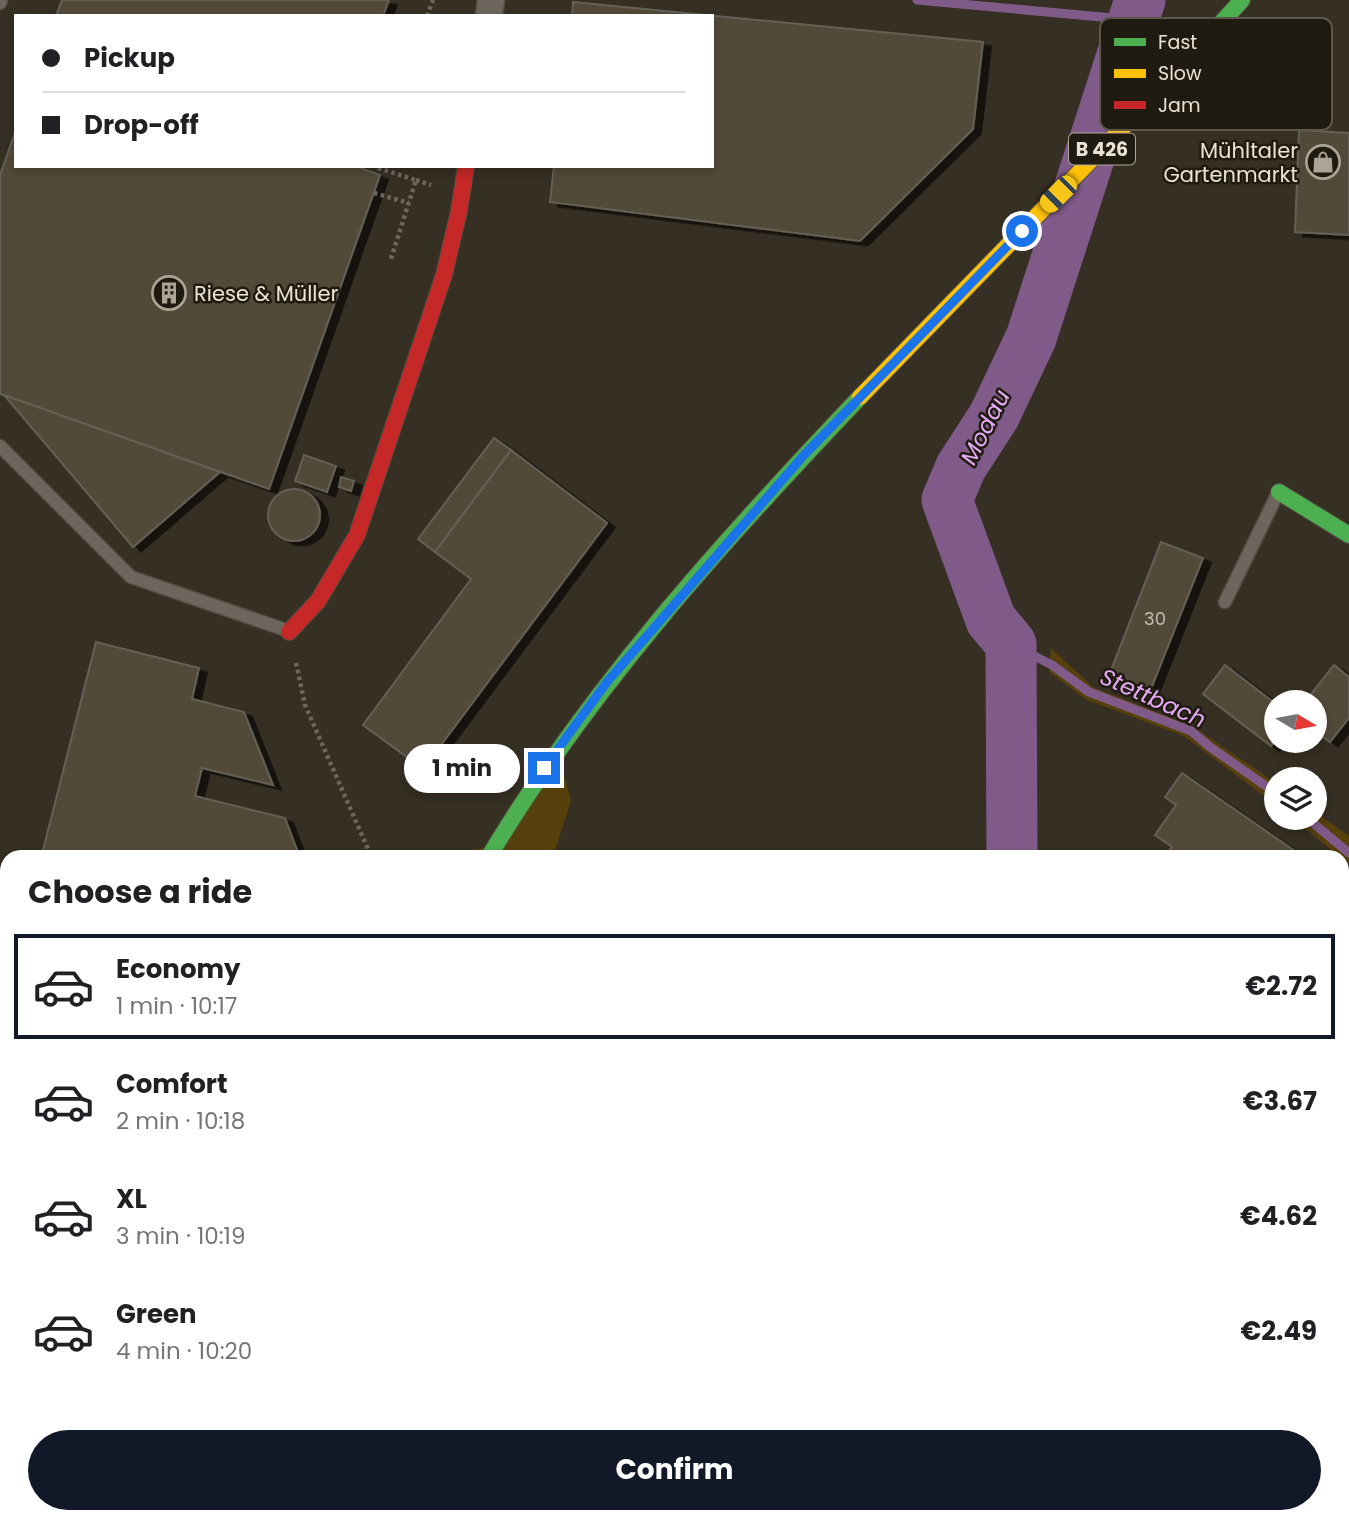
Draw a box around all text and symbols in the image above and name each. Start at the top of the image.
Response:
legend [1100,18,1332,130]
text: Fast [1158,29,1197,56]
text: Pickup [84,40,175,76]
text: Slow [1158,60,1202,87]
text: Jam [1158,92,1200,119]
text: Drop-off [84,107,199,143]
road number: B 426 [1069,134,1135,164]
place label: Mühltaler Gartenmarkt [1163,136,1298,189]
shop icon: Mühltaler Gartenmarkt [1304,143,1342,181]
car [1036,172,1081,216]
route start [1006,215,1038,247]
building icon: Riese & Müller [150,274,188,312]
place label: Riese & Müller [194,279,339,308]
water label: Modau [953,384,1017,470]
house number: 30 [1144,606,1166,631]
water label: Stettbach [1095,660,1211,736]
north arrow [1264,690,1326,752]
map controls [1264,690,1327,830]
callout: 1 min [404,744,520,792]
text: 1 min [432,752,492,784]
route end [528,752,560,784]
button: layers [1264,767,1327,830]
text: Choose a ride [28,869,252,914]
text: Economy [116,951,240,987]
icon: car [32,955,95,1018]
text: €2.72 [1245,968,1317,1004]
text: 1 min · 10:17 [116,990,237,1022]
text: Comfort [116,1066,228,1102]
icon: car [32,1070,95,1133]
text: €3.67 [1243,1083,1317,1119]
text: 2 min · 10:18 [116,1105,245,1137]
text: XL [116,1181,147,1217]
icon: car [32,1185,95,1248]
text: €4.62 [1240,1198,1317,1234]
text: 3 min · 10:19 [116,1220,245,1252]
text: Green [116,1296,197,1332]
icon: car [32,1300,95,1363]
text: €2.49 [1241,1313,1317,1349]
text: 4 min · 10:20 [116,1335,252,1367]
button: Confirm [28,1430,1321,1510]

